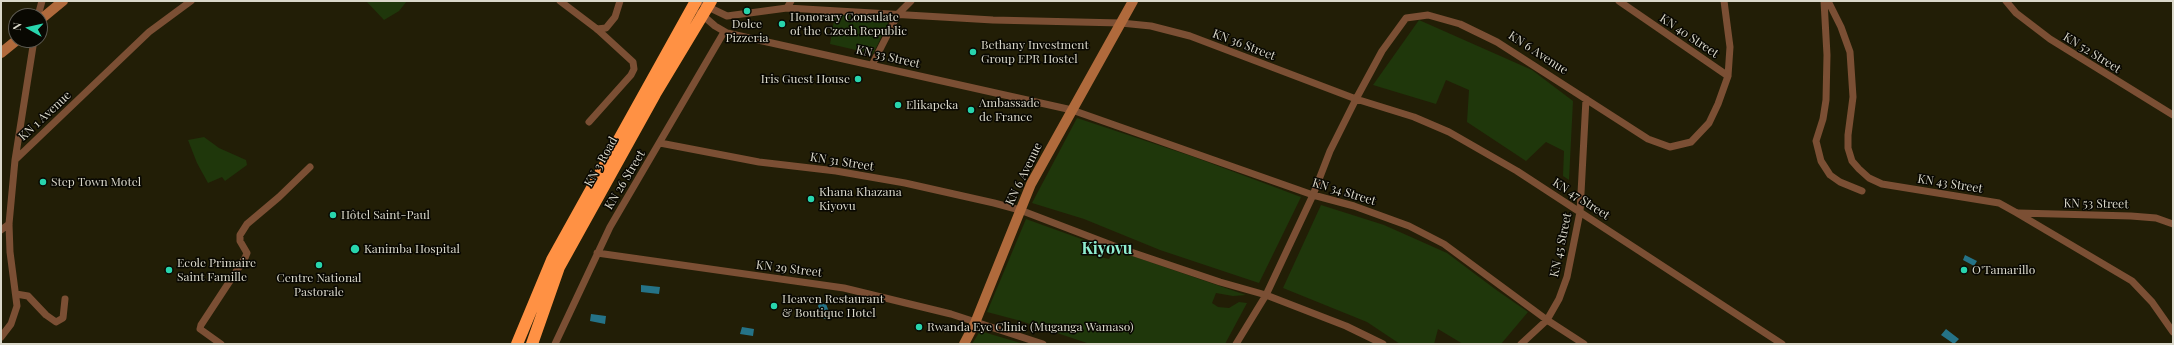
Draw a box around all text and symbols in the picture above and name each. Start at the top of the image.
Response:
marker: Dolce Pizzeria [742,6,752,16]
north arrow [8,8,48,48]
place label: Honorary Consulate of the Czech Republic [790,10,907,38]
street label: KN 40 Street [1657,11,1721,61]
place label: Dolce Pizzeria [726,17,768,45]
marker: Honorary Consulate of the Czech Republic [777,19,787,29]
text: N [9,21,25,31]
street label: KN 36 Street [1211,26,1277,64]
street label: KN 6 Avenue [1506,28,1570,78]
street label: KN 52 Street [2061,30,2123,76]
place label: Bethany Investment Group EPR Hostel [981,38,1089,66]
street label: KN 33 Street [855,43,921,71]
marker: Bethany Investment Group EPR Hostel [968,47,978,57]
place label: Iris Guest House [761,72,850,86]
marker: Iris Guest House [853,74,863,84]
street label: KN 1 Avenue [16,88,74,144]
place label: Ambassade de France [979,96,1040,124]
place label: Elikapeka [906,98,958,112]
marker: Elikapeka [893,100,903,110]
marker: Ambassade de France [966,105,976,115]
street label: KN 3 Road [581,134,621,190]
street label: KN 6 Avenue [1003,140,1045,208]
street label: KN 26 Street [602,148,648,212]
street label: KN 31 Street [809,150,875,174]
street label: KN 43 Street [1916,172,1984,196]
place label: Step Town Motel [51,175,141,189]
street label: KN 34 Street [1310,175,1378,209]
street label: KN 47 Street [1550,175,1612,223]
marker: Step Town Motel [38,177,48,187]
place label: Khana Khazana Kiyovu [819,185,902,213]
marker: Khana Khazana Kiyovu [806,194,816,204]
street label: KN 53 Street [2063,196,2129,212]
place label: Hôtel Saint-Paul [341,208,430,222]
marker: Hôtel Saint-Paul [328,210,338,220]
street label: KN 45 Street [1547,212,1575,278]
district label: Kiyovu [1081,239,1133,259]
place label: Kanimba Hospital [364,242,460,256]
marker: Kanimba Hospital [349,243,361,255]
place label: Ecole Primaire Saint Famille [177,256,256,284]
street label: KN 29 Street [755,258,823,280]
marker: Centre National Pastorale [314,260,324,270]
place label: O'Tamarillo [1972,263,2035,277]
marker: Ecole Primaire Saint Famille [164,265,174,275]
marker: O'Tamarillo [1959,265,1969,275]
place label: Centre National Pastorale [276,271,362,299]
place label: Heaven Restaurant & Boutique Hotel [782,292,884,320]
marker: Heaven Restaurant & Boutique Hotel [769,301,779,311]
place label: Rwanda Eye Clinic (Muganga Wamaso) [927,320,1134,334]
marker: Rwanda Eye Clinic (Muganga Wamaso) [914,322,924,332]

